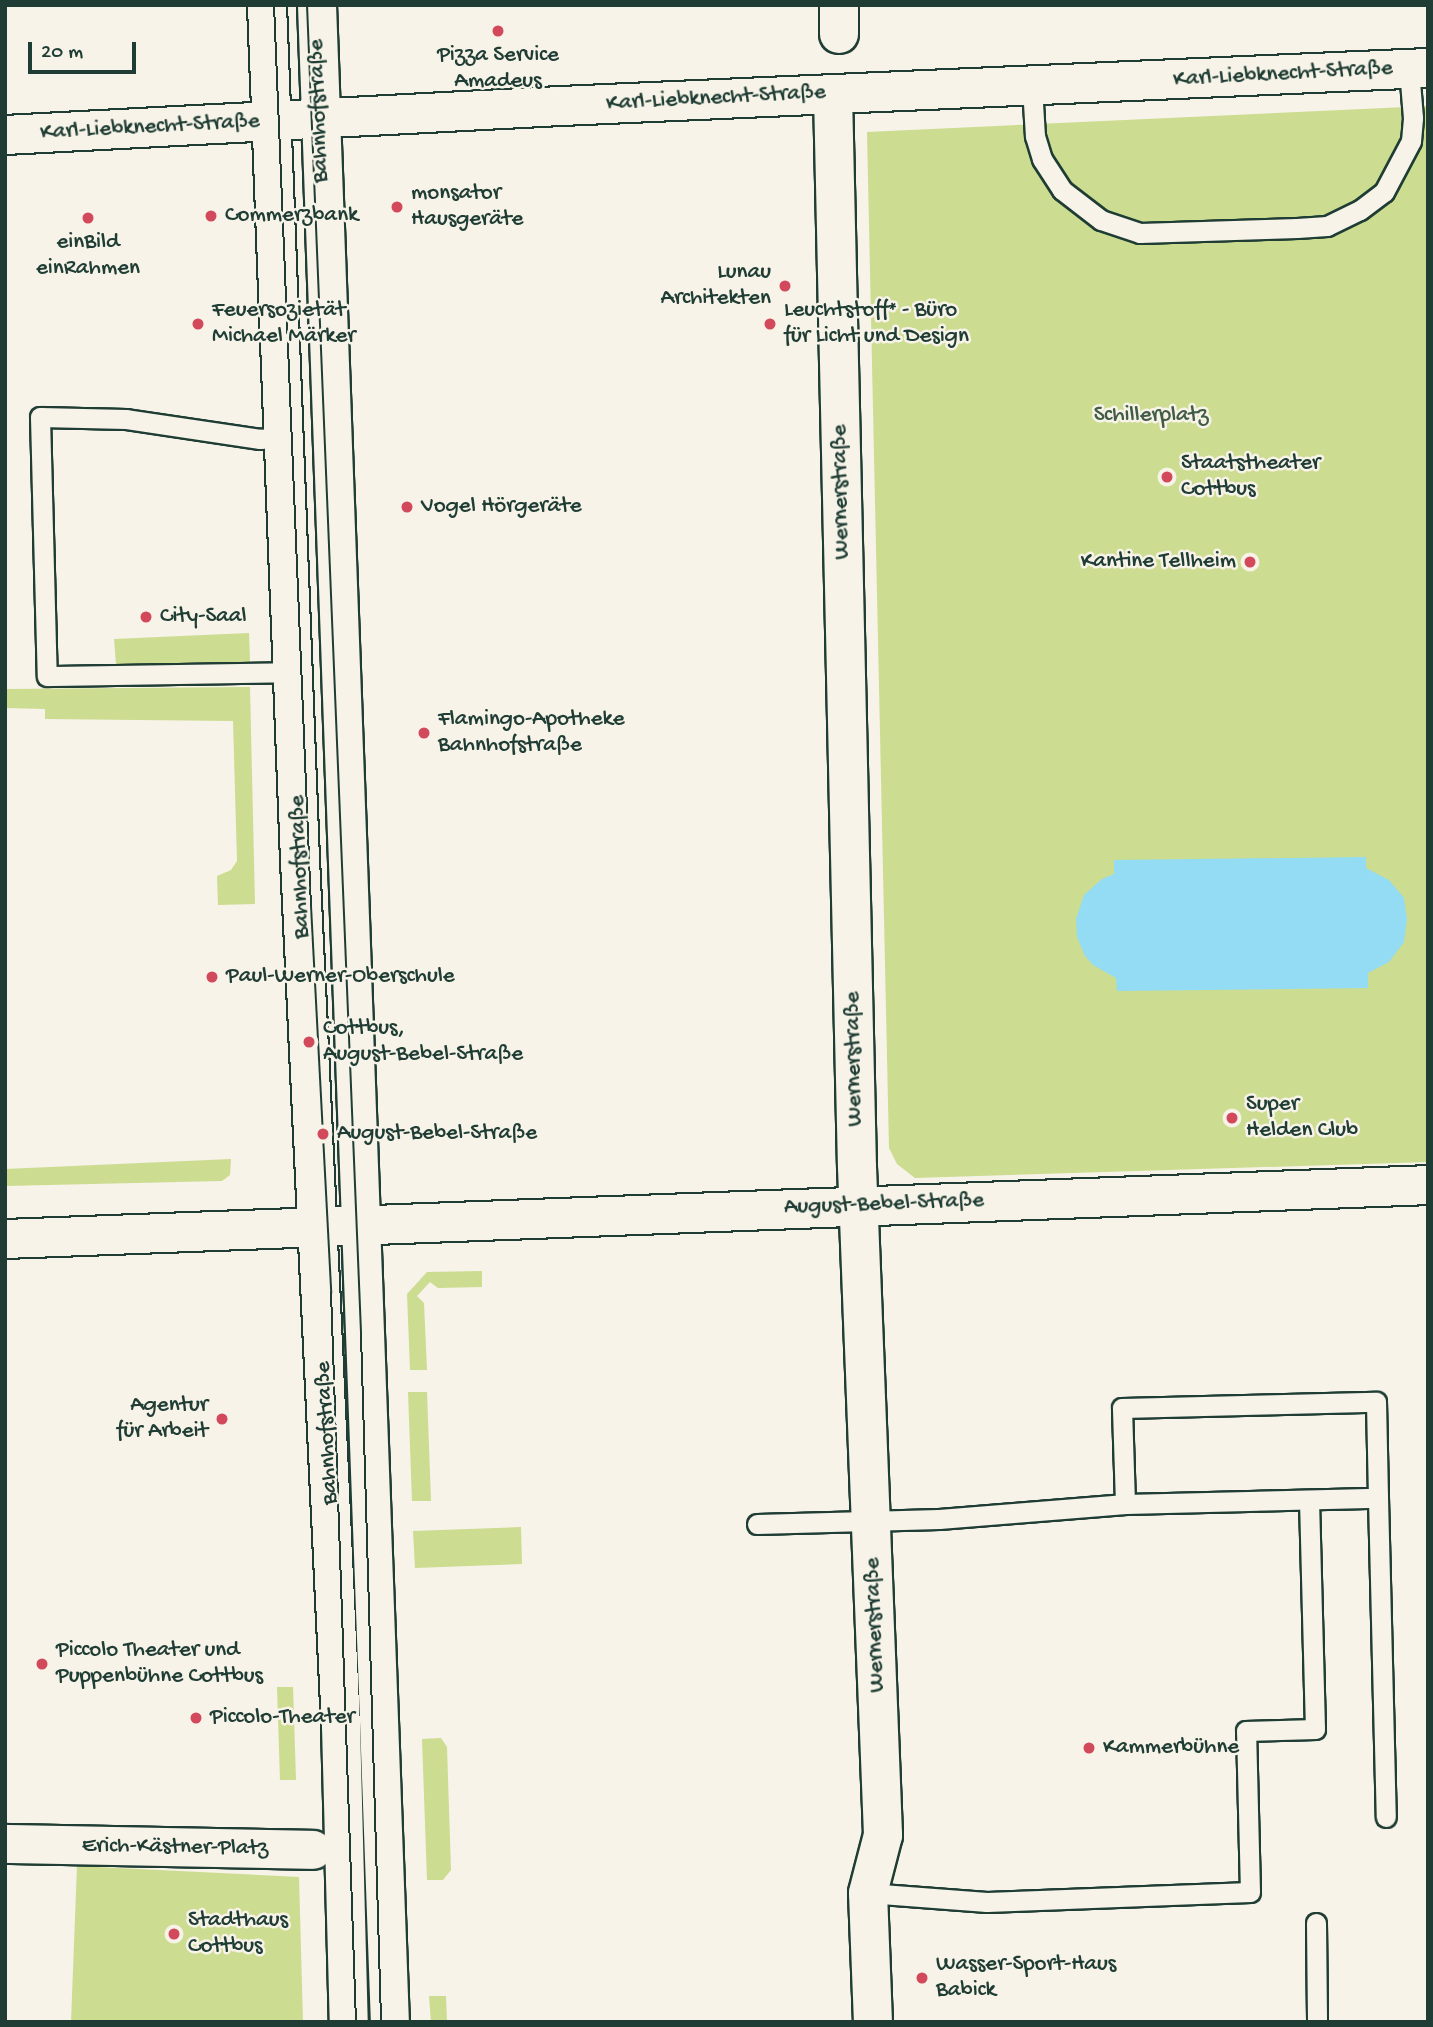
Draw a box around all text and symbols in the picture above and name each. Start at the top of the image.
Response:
marker: Pizza Service Amadeus [490,23,506,39]
scale bar [32,28,140,72]
street label: Bahnhofstraße [304,39,336,183]
text: 20 m [41,41,83,66]
place label: Pizza Service Amadeus [437,42,559,96]
street label: Karl-Liebknecht-Straße [1172,55,1394,95]
street label: Karl-Liebknecht-Straße [605,79,827,119]
street label: Karl-Liebknecht-Straße [39,108,261,148]
place label: monsator Hausgeräte [411,180,523,234]
marker: monsator Hausgeräte [389,199,405,215]
place label: Commerzbank [225,202,358,230]
marker: Commerzbank [203,208,219,224]
marker: einBild einRahmen [80,210,96,226]
place label: einBild einRahmen [36,229,140,283]
place label: Lunau Architekten [660,259,771,313]
marker: Lunau Architekten [777,278,793,294]
place label: Feuersozietät Michael Märker [212,297,355,351]
place label: Leuchtstoff* - Büro für Licht und Design [784,297,969,351]
marker: Feuersozietät Michael Märker [190,316,206,332]
marker: Leuchtstoff* - Büro für Licht und Design [762,316,778,332]
park label: Schillerplatz [1094,402,1208,430]
street label: Wernerstraße [827,424,857,560]
place label: Staatstheater Cottbus [1181,450,1320,504]
marker: Staatstheater Cottbus [1159,469,1175,485]
place label: Vogel Hörgeräte [421,493,582,521]
marker: Vogel Hörgeräte [399,499,415,515]
place label: Kantine Tellheim [1081,548,1236,576]
marker: Kantine Tellheim [1242,554,1258,570]
place label: City-Saal [160,603,247,631]
marker: City-Saal [138,609,154,625]
place label: Flamingo-Apotheke Bahnhofstraße [438,706,625,760]
marker: Flamingo-Apotheke Bahnhofstraße [416,725,432,741]
street label: Bahnhofstraße [285,795,317,939]
place label: Paul-Werner-Oberschule [226,963,455,991]
marker: Paul-Werner-Oberschule [204,969,220,985]
street label: Wernerstraße [840,991,870,1127]
place label: Cottbus, August-Bebel-Straße [323,1015,523,1069]
marker: Cottbus, August-Bebel-Straße [301,1034,317,1050]
place label: Super Helden Club [1246,1091,1358,1145]
marker: Super Helden Club [1224,1110,1240,1126]
place label: August-Bebel-Straße [337,1120,537,1148]
marker: August-Bebel-Straße [315,1126,331,1142]
street label: August-Bebel-Straße [784,1188,984,1222]
street label: Bahnhofstraße [310,1360,346,1506]
place label: Agentur für Arbeit [116,1392,208,1446]
marker: Agentur für Arbeit [214,1411,230,1427]
street label: Wernerstraße [860,1557,892,1693]
place label: Piccolo Theater und Puppenbühne Cottbus [56,1637,263,1691]
marker: Piccolo Theater und Puppenbühne Cottbus [34,1656,50,1672]
place label: Piccolo-Theater [210,1704,355,1732]
marker: Piccolo-Theater [188,1710,204,1726]
place label: Kammerbühne [1103,1734,1239,1762]
marker: Kammerbühne [1081,1740,1097,1756]
street label: Erich-Kästner-Platz [82,1833,268,1863]
place label: Stadthaus Cottbus [188,1907,288,1961]
marker: Stadthaus Cottbus [166,1926,182,1942]
place label: Wasser-Sport-Haus Babick [936,1951,1116,2005]
marker: Wasser-Sport-Haus Babick [914,1970,930,1986]

